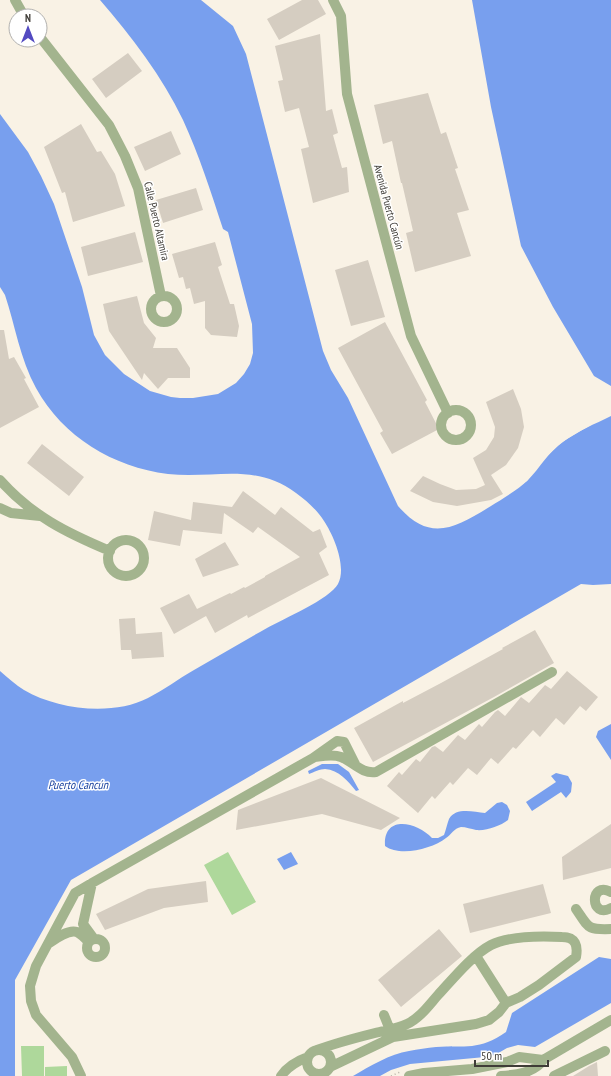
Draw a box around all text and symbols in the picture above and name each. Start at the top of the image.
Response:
north arrow [8,8,48,48]
text: N [25,11,31,25]
street label: Avenida Puerto Cancún [371,163,407,251]
street label: Calle Puerto Altamira [141,180,173,262]
water label: Puerto Cancún [48,777,109,792]
scale bar [475,1042,548,1068]
text: 50 m [481,1048,502,1063]

